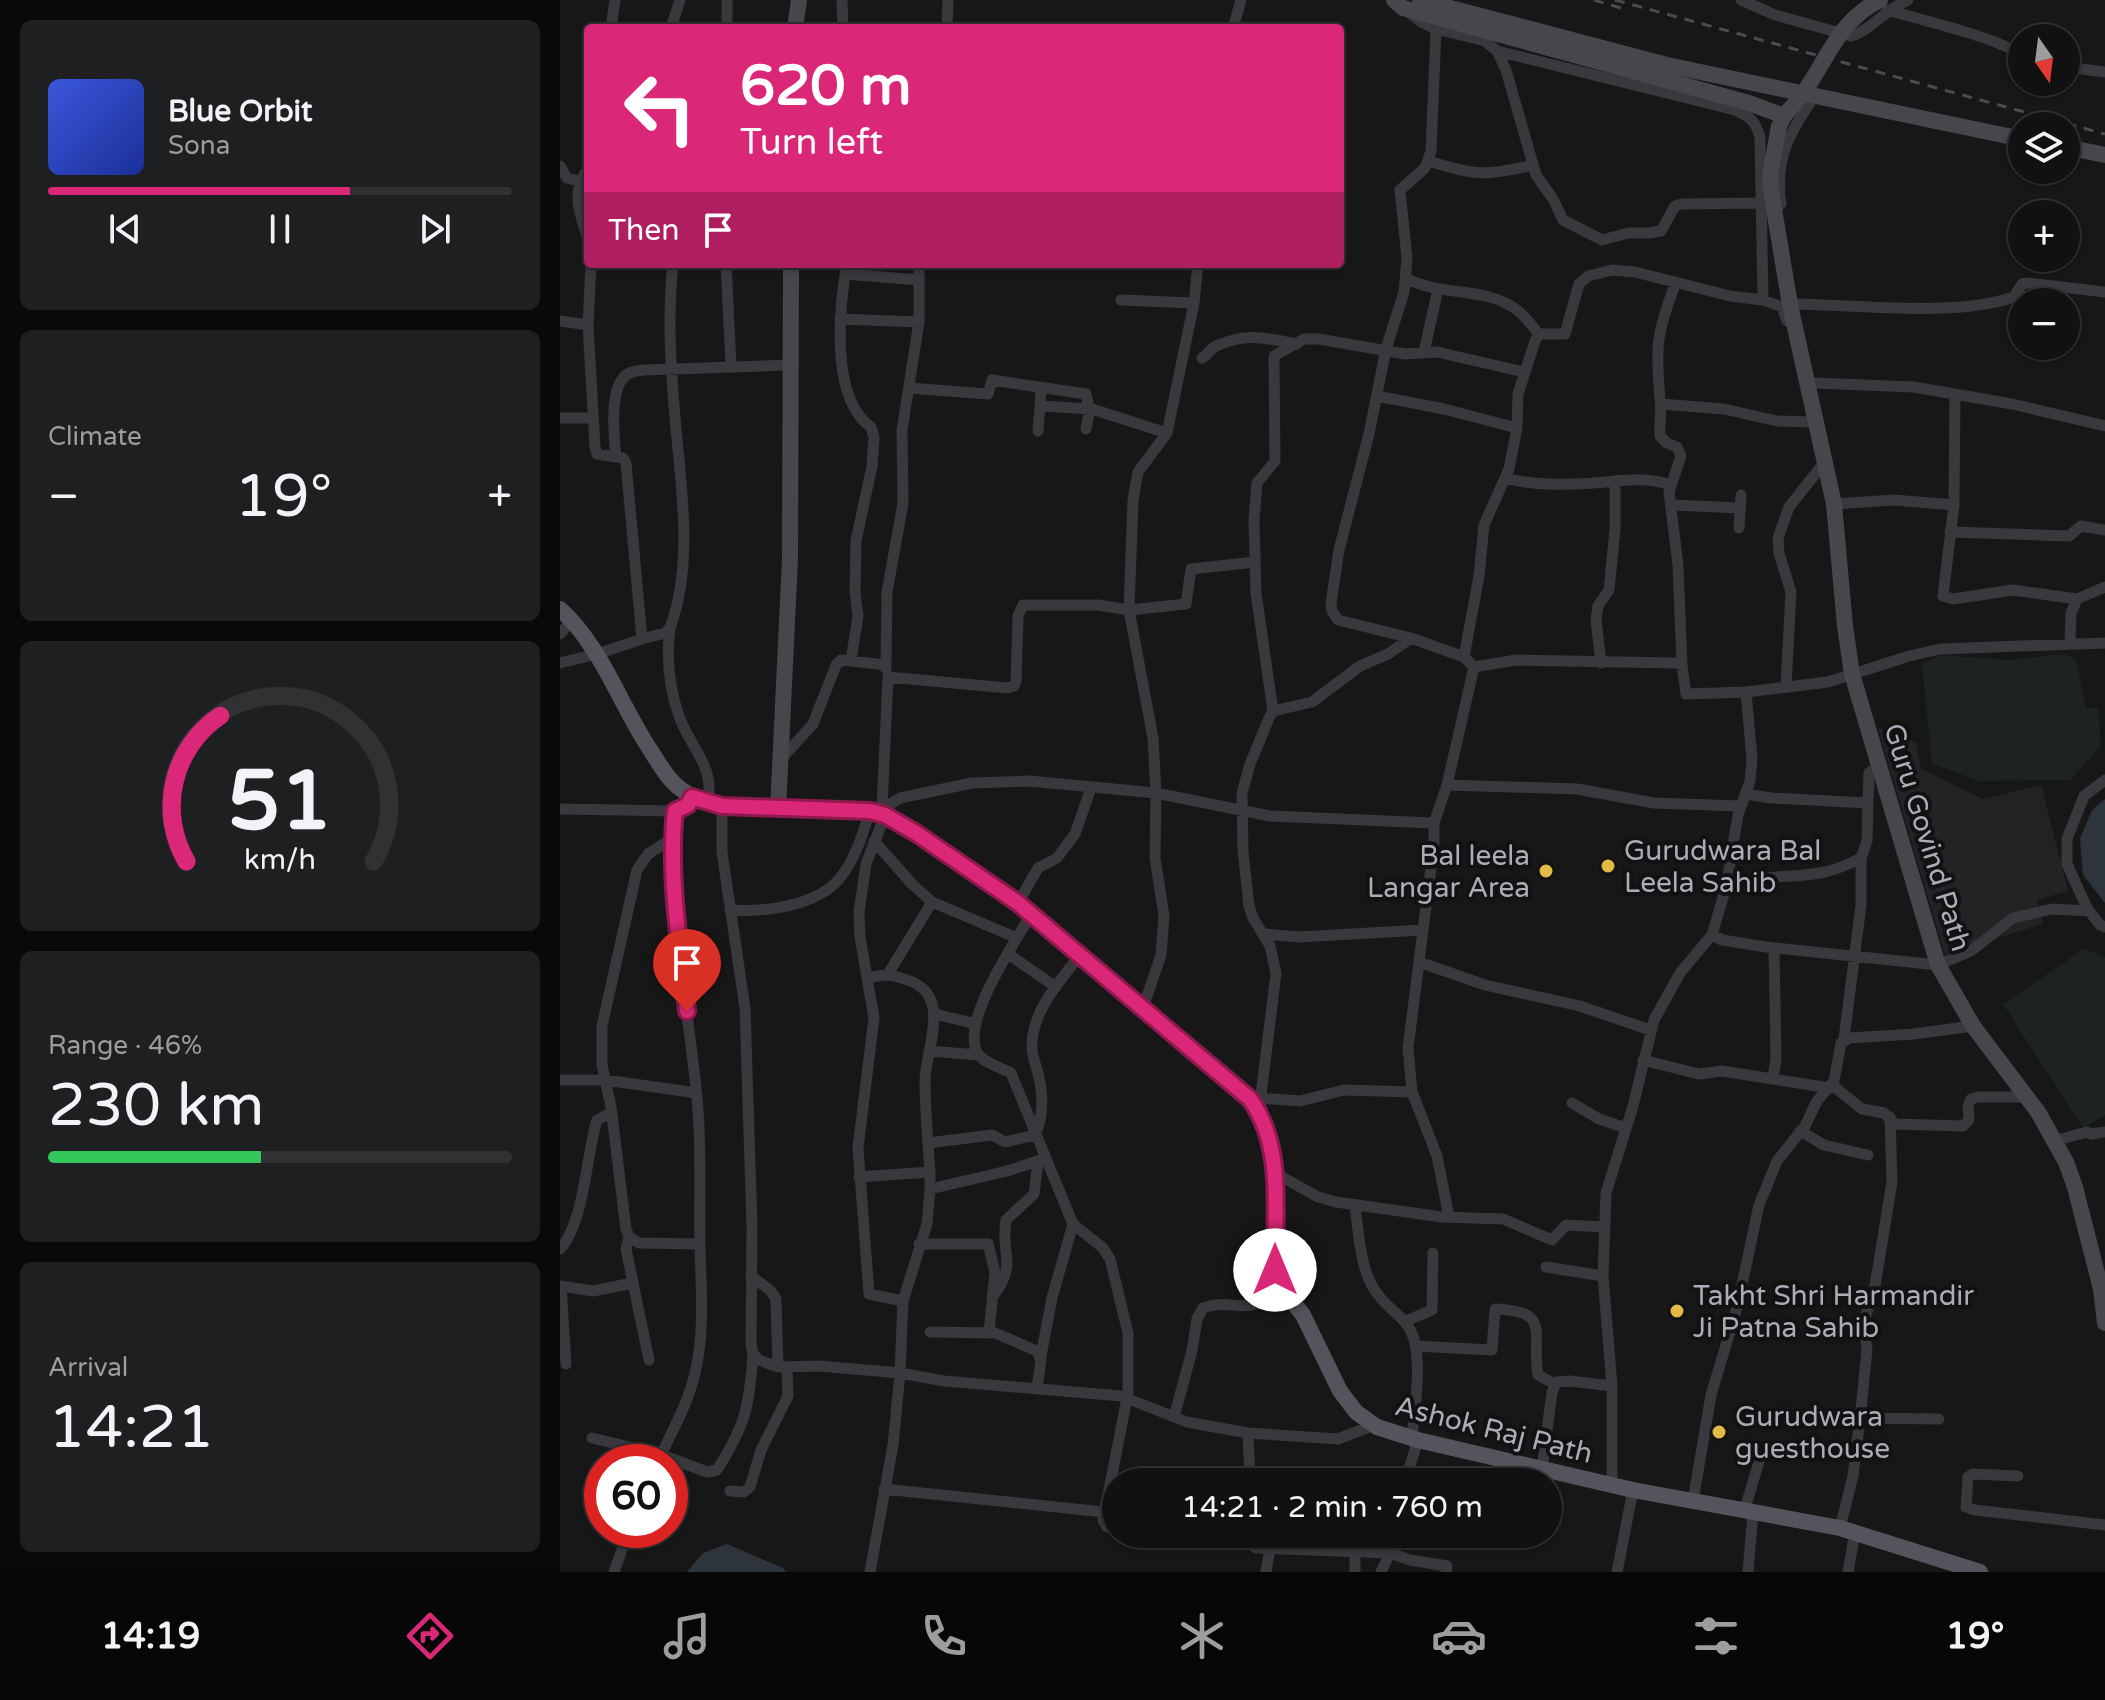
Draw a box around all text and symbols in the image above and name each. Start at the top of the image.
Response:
north arrow [2008,24,2080,96]
map controls [2008,24,2080,360]
text: 620 m [740,53,911,120]
icon: left [608,56,712,160]
text: Blue Orbit [168,93,313,130]
button: layers [2008,112,2080,184]
text: Turn left [740,121,883,164]
text: Sona [168,130,230,161]
button: + [2008,200,2080,272]
icon: previous [103,207,147,251]
icon: pause [258,207,302,251]
icon: next [413,207,457,251]
icon: arrive [696,208,740,252]
text: Then [608,212,680,249]
button: − [2008,288,2080,360]
text: Climate [48,421,142,452]
text: 19° [234,461,332,533]
text: − [48,471,79,524]
text: + [487,471,512,524]
street label: Guru Govind Path [1876,719,1978,955]
text: 51 [228,752,332,852]
place label: Gurudwara Bal Leela Sahib [1624,834,1821,900]
place label: Bal leela Langar Area [1367,839,1530,905]
text: km/h [244,843,316,877]
marker: Gurudwara Bal Leela Sahib [1599,857,1617,875]
marker: Bal leela Langar Area [1537,862,1555,880]
pin [653,929,721,1011]
icon: arrive [665,941,709,985]
text: Range · 46% [48,1030,202,1061]
text: 230 km [48,1070,264,1142]
position arrow [1233,1228,1317,1312]
place label: Takht Shri Harmandir Ji Patna Sahib [1693,1279,1974,1345]
marker: Takht Shri Harmandir Ji Patna Sahib [1668,1302,1686,1320]
text: Arrival [48,1352,128,1383]
street label: Ashok Raj Path [1392,1389,1596,1471]
text: 14:21 [48,1392,214,1464]
place label: Gurudwara guesthouse [1735,1400,1890,1466]
marker: Gurudwara guesthouse [1710,1423,1728,1441]
speed limit sign: 60 [584,1444,688,1548]
text: 14:21 · 2 min · 760 m [1181,1489,1483,1526]
icon: directions [402,1608,458,1664]
icon: music [659,1608,715,1664]
icon: phone [916,1608,972,1664]
icon: climate [1174,1608,1230,1664]
icon: car [1431,1608,1487,1664]
icon: filters [1688,1608,1744,1664]
text: 14:19 [101,1615,200,1658]
text: 19° [1946,1615,2004,1658]

